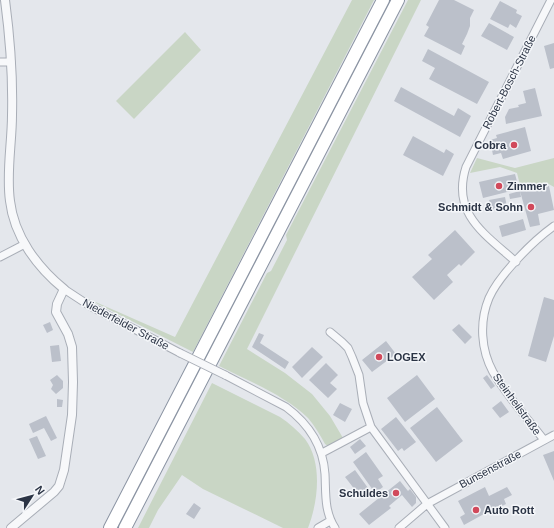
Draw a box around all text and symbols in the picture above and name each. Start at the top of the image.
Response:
street label: Robert-Bosch-Straße [480,33,538,131]
place label: Cobra [474,139,507,151]
marker: Cobra [509,140,519,150]
place label: Zimmer [507,180,547,192]
marker: Zimmer [494,181,504,191]
place label: Schmidt & Sohn [438,201,523,213]
marker: Schmidt & Sohn [526,202,536,212]
street label: Niederfelder Straße [81,296,171,352]
place label: LOGEX [387,351,426,363]
marker: LOGEX [374,352,384,362]
street label: Steinheilstraße [491,371,543,437]
street label: Bunsenstraße [457,448,523,490]
north arrow [12,476,52,516]
text: N [33,483,47,497]
place label: Schuldes [339,487,388,499]
marker: Schuldes [391,488,401,498]
place label: Auto Rott [484,504,534,516]
marker: Auto Rott [471,505,481,515]

